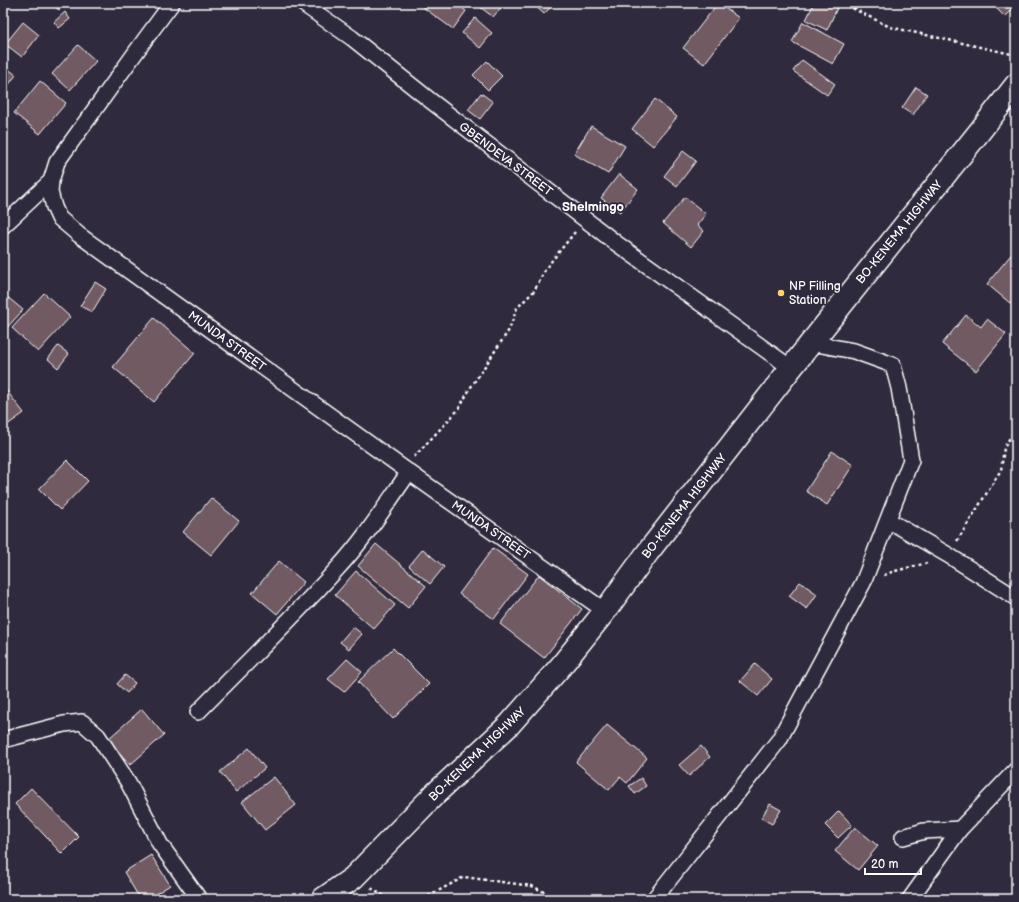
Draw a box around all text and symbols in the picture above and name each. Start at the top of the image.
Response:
street label: GBENDEVA STREET [456,119,556,200]
street label: BO-KENEMA HIGHWAY [853,177,946,287]
district label: Shelmingo [562,199,624,215]
place label: NP Filling Station [789,279,841,308]
marker: NP Filling Station [776,288,786,298]
street label: MUNDA STREET [185,308,269,375]
street label: BO-KENEMA HIGHWAY [639,450,731,562]
street label: MUNDA STREET [448,498,534,564]
street label: BO-KENEMA HIGHWAY [426,704,530,805]
scale bar [865,850,921,876]
text: 20 m [871,857,898,872]

